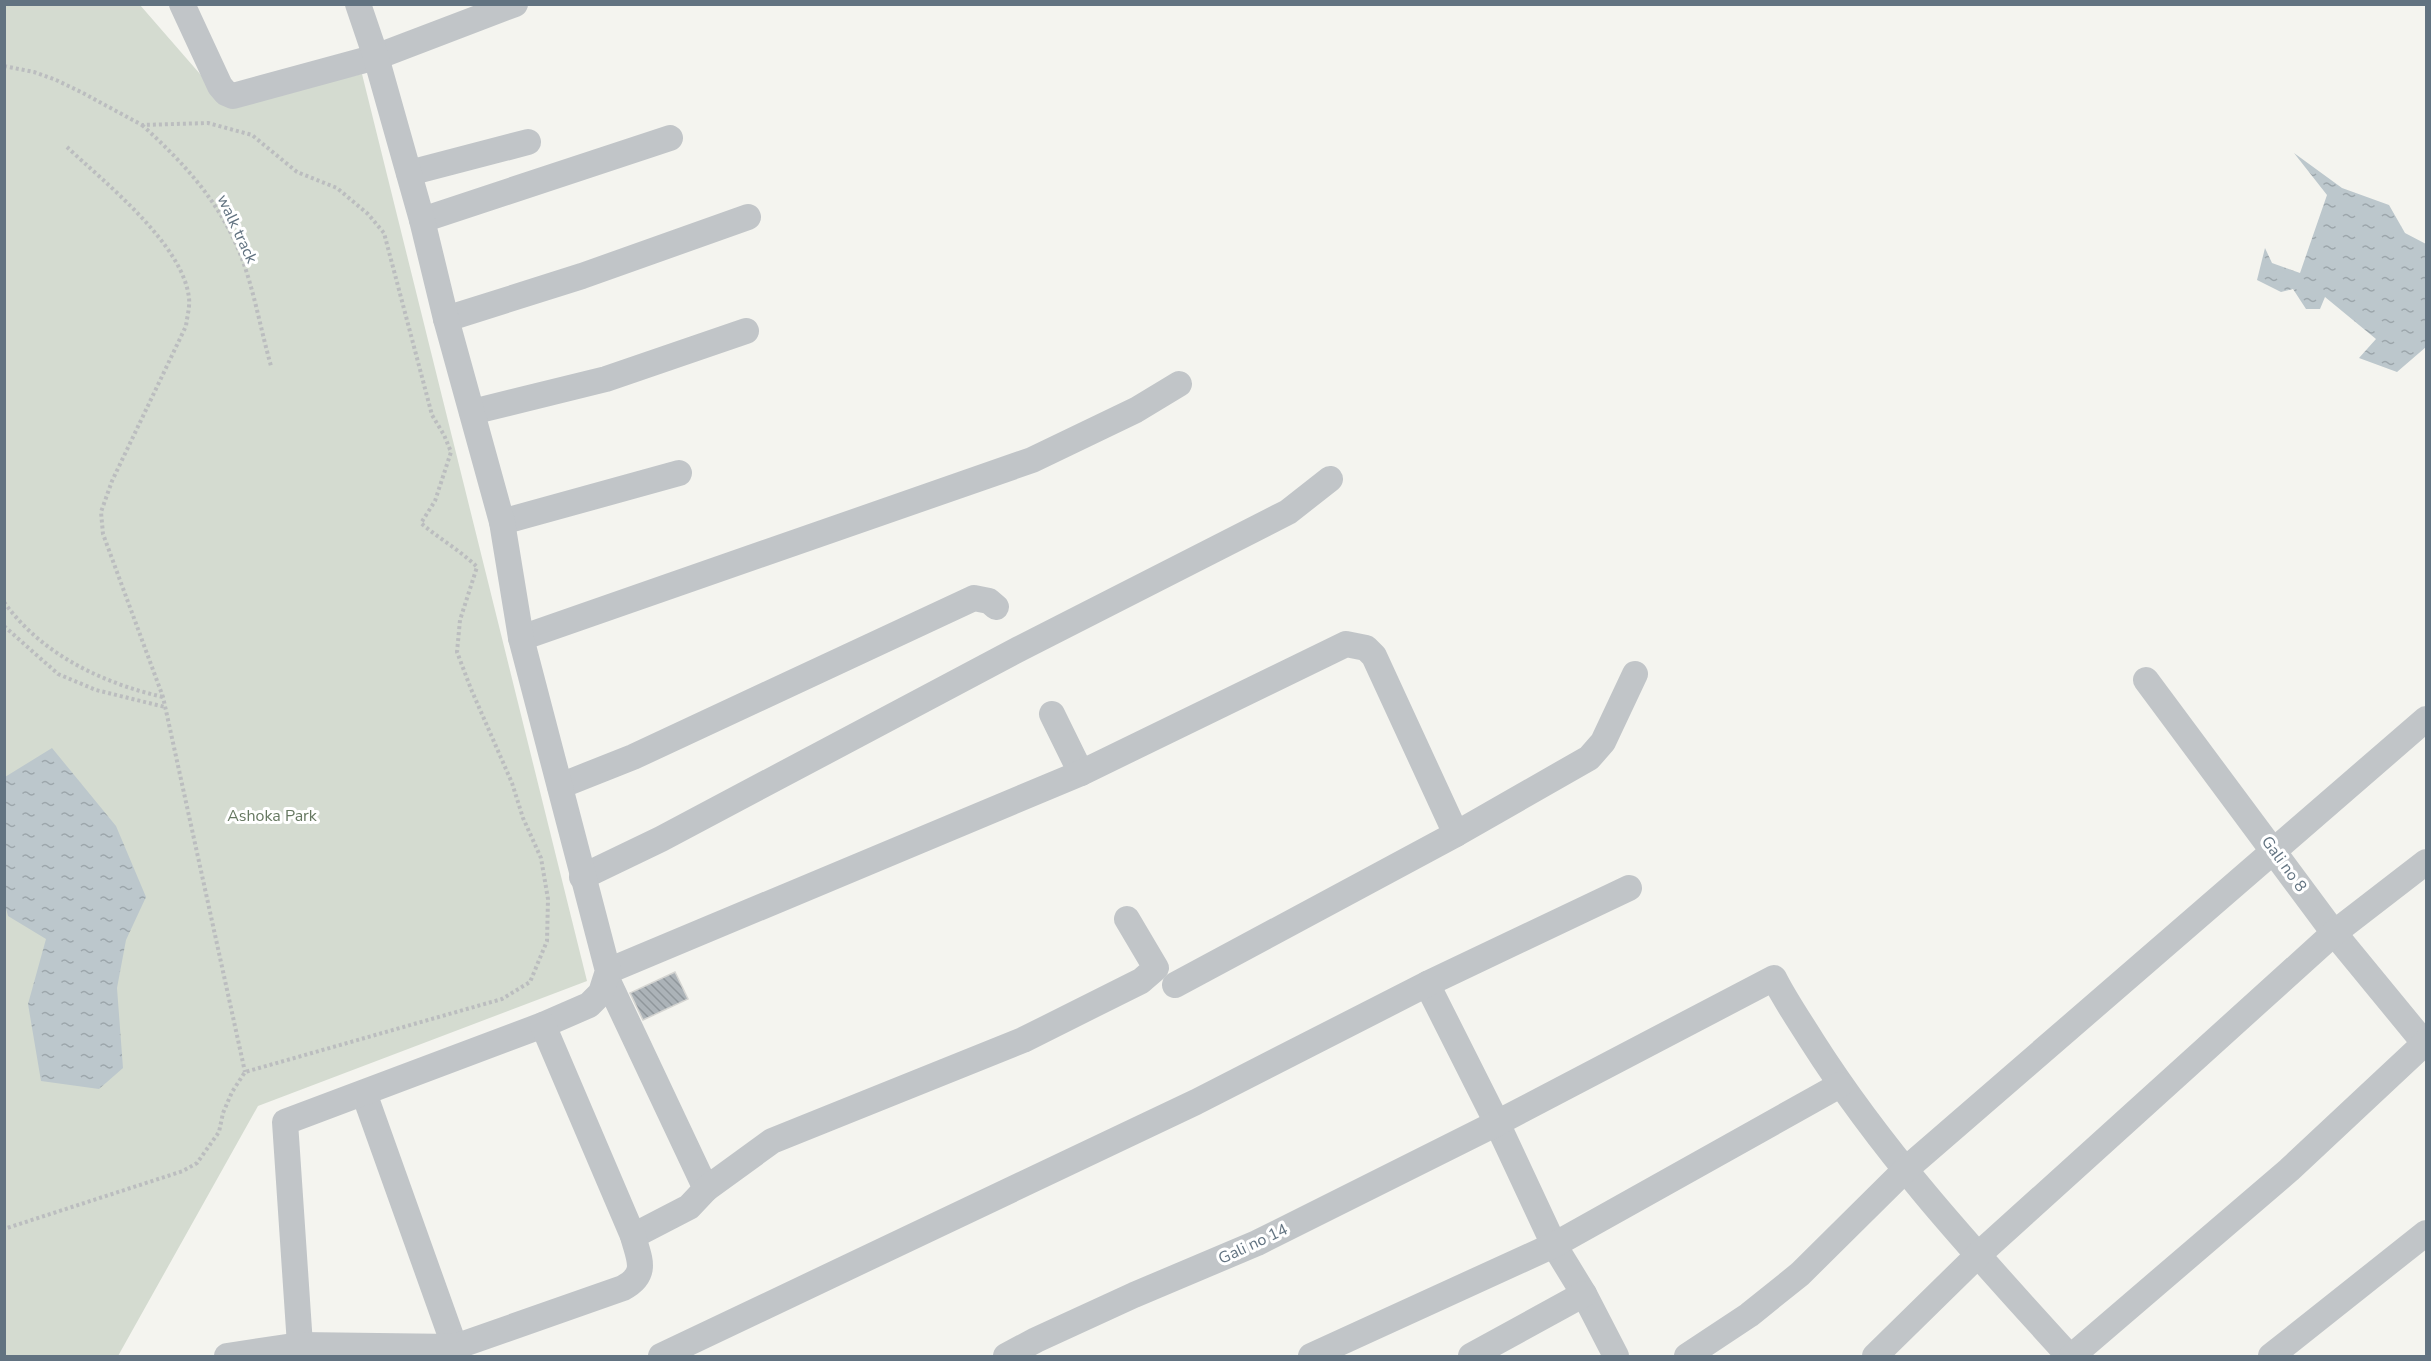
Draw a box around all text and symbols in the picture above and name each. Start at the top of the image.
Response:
street label: walk track [211,191,263,268]
park label: Ashoka Park [227,805,318,827]
street label: Gali no 8 [2256,832,2312,896]
street label: Gali no 14 [1215,1218,1292,1270]

